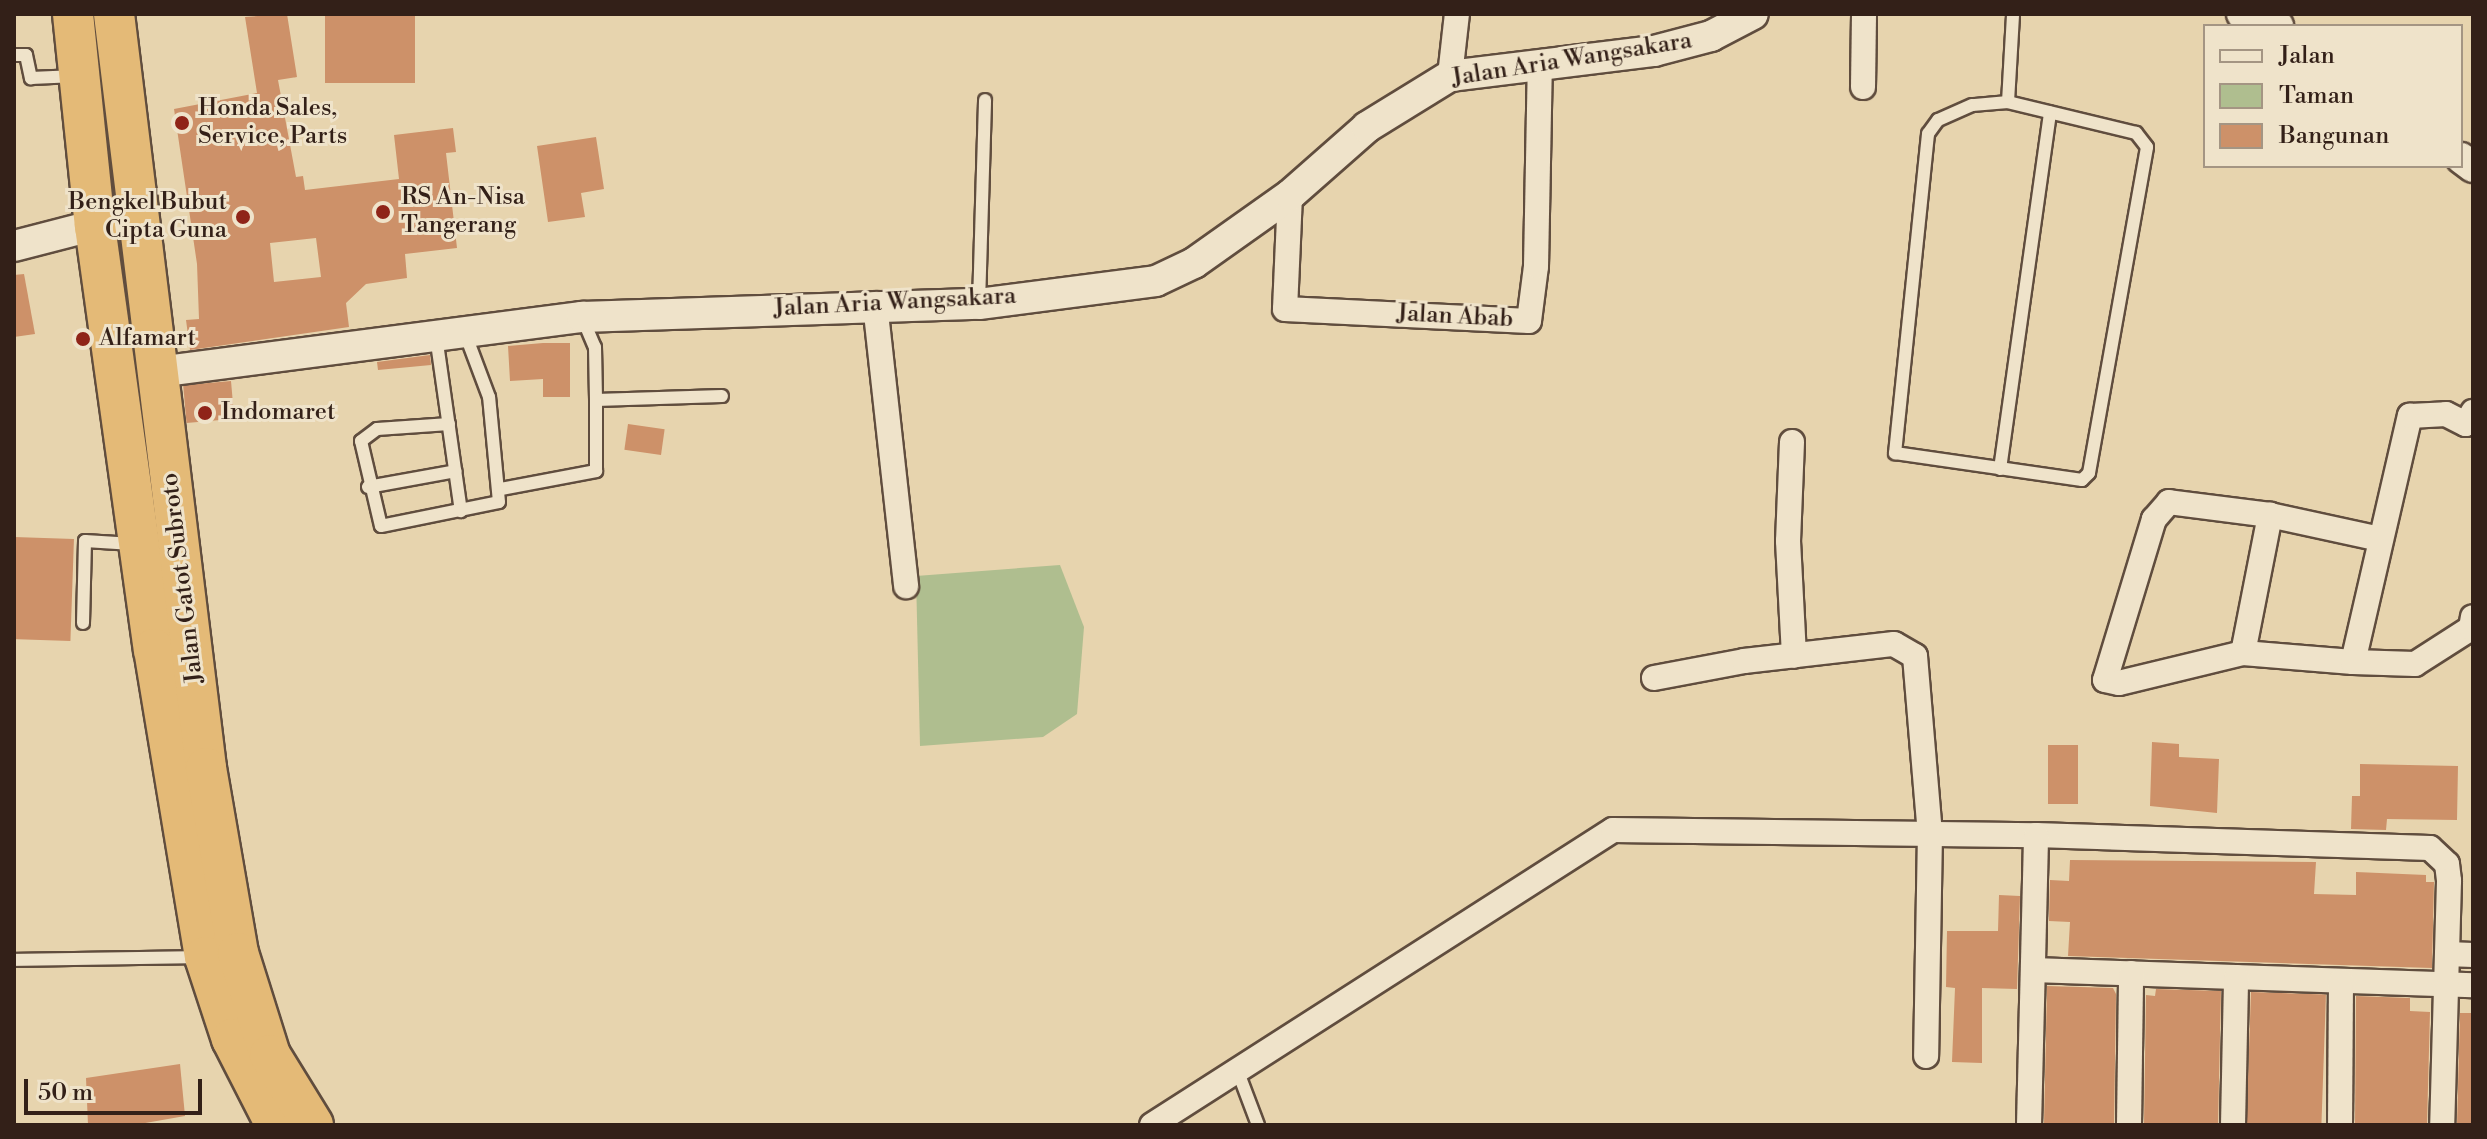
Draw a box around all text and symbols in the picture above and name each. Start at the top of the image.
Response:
legend [2203,24,2463,168]
street label: Jalan Aria Wangsakara [1450,27,1694,93]
text: Jalan [2279,41,2335,71]
text: Taman [2279,81,2354,111]
place label: Honda Sales, Service, Parts [198,95,347,151]
marker: Honda Sales, Service, Parts [173,114,191,132]
text: Bangunan [2279,121,2389,151]
place label: RS An-Nisa Tangerang [401,184,525,240]
place label: Bengkel Bubut Cipta Guna [68,189,227,245]
marker: RS An-Nisa Tangerang [372,201,394,223]
marker: Bengkel Bubut Cipta Guna [234,208,252,226]
street label: Jalan Aria Wangsakara [773,282,1017,324]
street label: Jalan Abab [1396,300,1514,334]
place label: Alfamart [99,325,196,353]
marker: Alfamart [74,330,92,348]
place label: Indomaret [221,399,335,427]
marker: Indomaret [196,404,214,422]
street label: Jalan Gatot Subroto [156,471,210,685]
scale bar [28,1063,206,1113]
text: 50 m [38,1078,93,1108]

